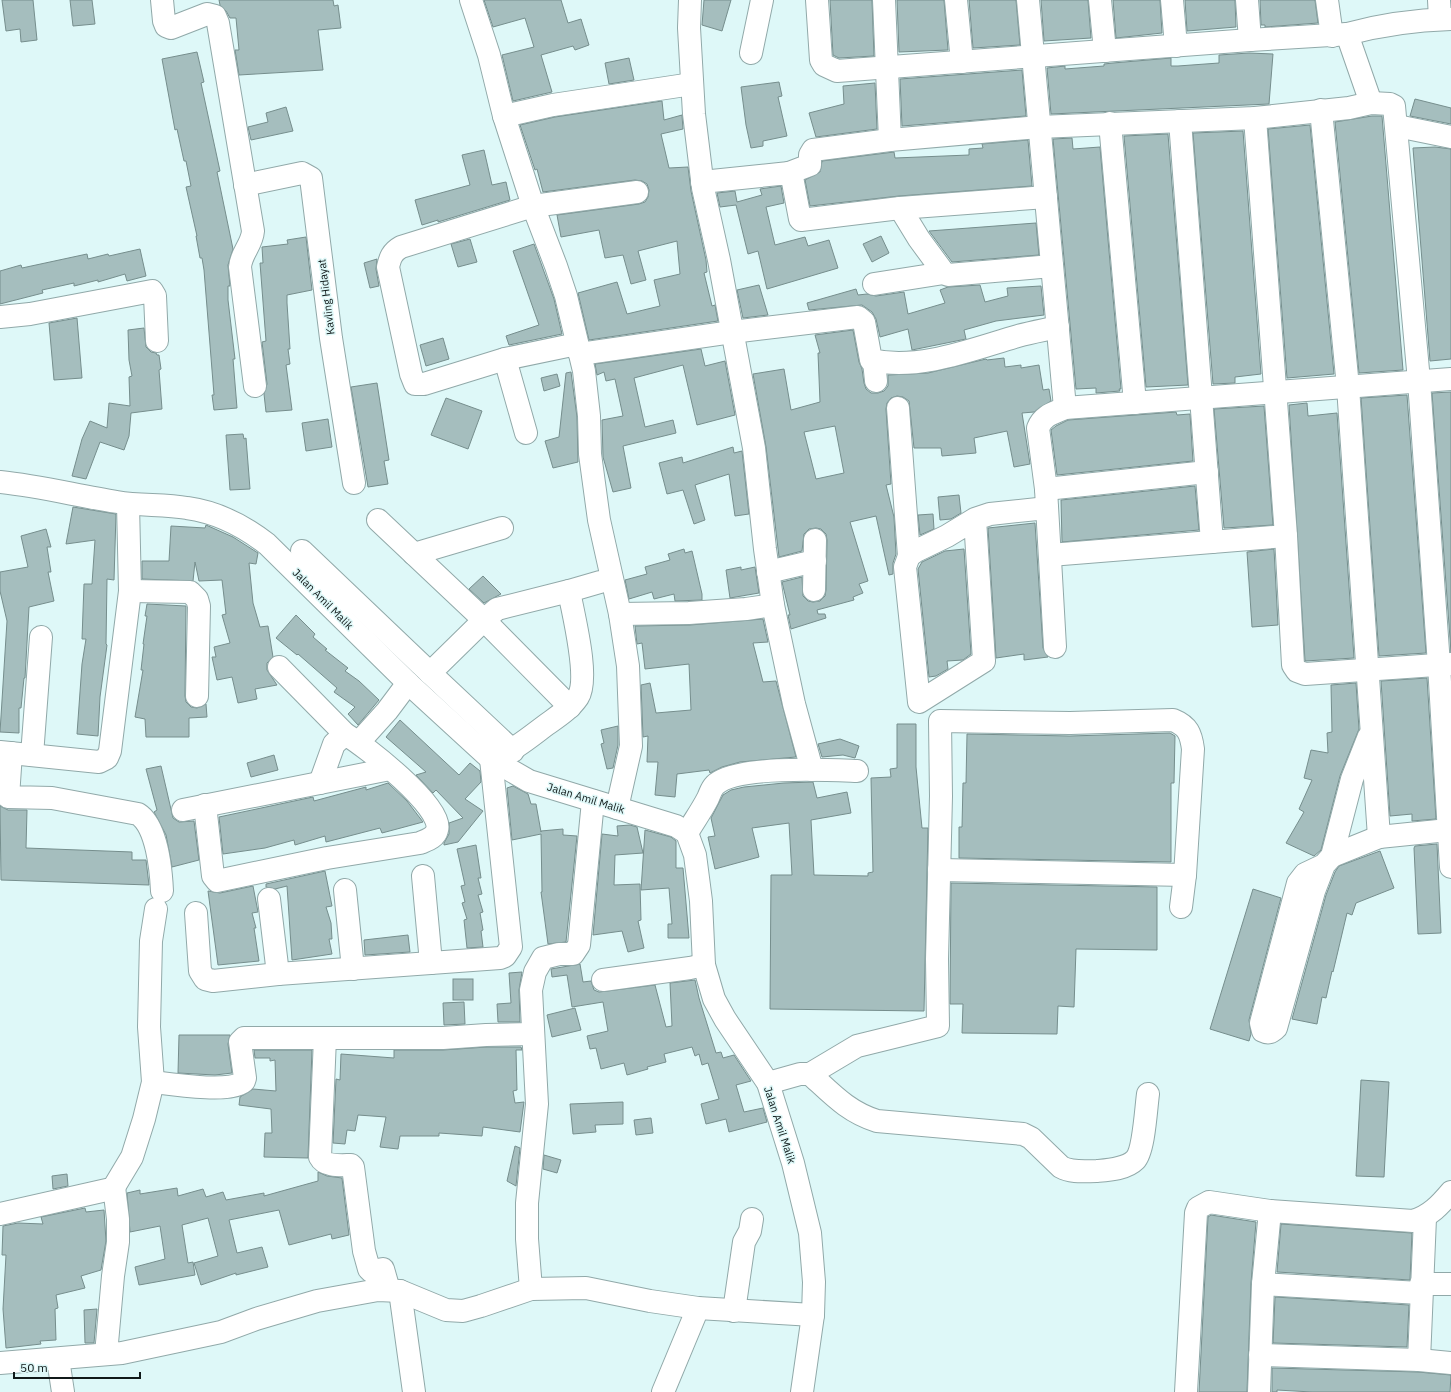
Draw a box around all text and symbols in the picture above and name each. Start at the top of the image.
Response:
street label: Kavling Hidayat [314,258,338,336]
street label: Jalan Amil Malik [290,566,357,633]
street label: Jalan Amil Malik [545,780,627,817]
street label: Jalan Amil Malik [761,1085,799,1166]
scale bar [14,1354,140,1380]
text: 50 m [20,1360,48,1375]

